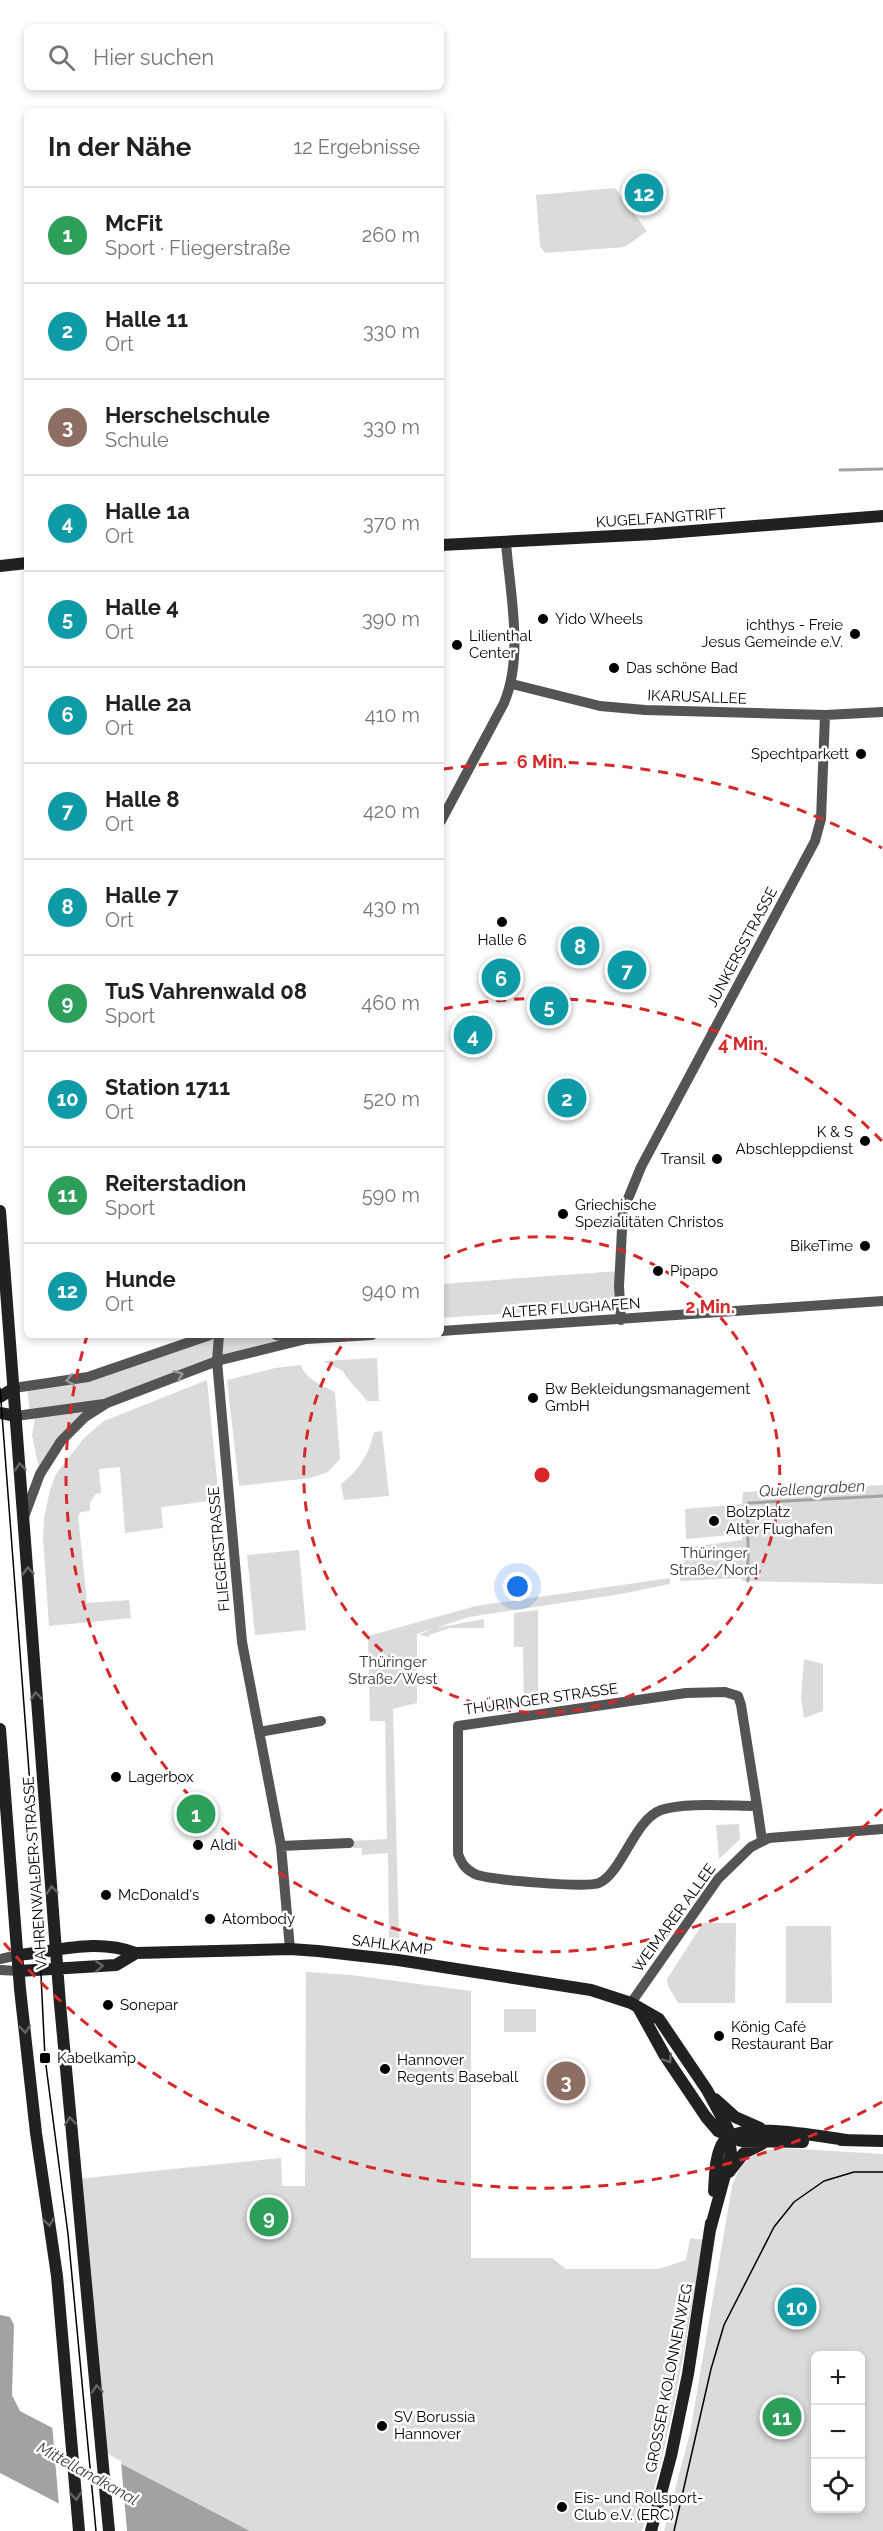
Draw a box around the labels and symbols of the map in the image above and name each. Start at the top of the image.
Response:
pin: 12 [624,170,664,216]
street label: KUGELFANGTRIFT [595,504,727,532]
place label: Yido Wheels [555,610,643,628]
marker: Yido Wheels [536,612,550,626]
place label: ichthys - Freie Jesus Gemeinde e.V. [701,616,843,651]
place label: Lilienthal Center [469,627,533,662]
marker: ichthys - Freie Jesus Gemeinde e.V. [848,627,862,641]
marker: Lilienthal Center [450,638,464,652]
place label: Das schöne Bad [626,659,738,677]
marker: Das schöne Bad [607,661,621,675]
street label: IKARUSALLEE [647,686,747,708]
place label: Spechtparkett [751,745,849,763]
marker: Spechtparkett [854,747,868,761]
text: 6 Min. [517,751,567,772]
street label: JUNKERSSTRASSE [703,884,781,1010]
marker: Halle 6 [495,915,509,929]
pin: 8 [560,924,600,968]
place label: Halle 6 [477,931,527,949]
pin: 7 [608,948,646,992]
pin: 6 [482,956,520,1000]
pin: 5 [530,984,568,1028]
pin: 4 [454,1012,492,1058]
text: 4 Min. [718,1033,768,1054]
pin: 2 [548,1076,586,1120]
place label: K & S Abschleppdienst [736,1123,853,1158]
marker: K & S Abschleppdienst [858,1134,872,1148]
place label: Transil [660,1150,706,1168]
marker: Transil [710,1152,724,1166]
place label: Griechische Spezialitäten Christos [575,1196,724,1231]
marker: Griechische Spezialitäten Christos [556,1207,570,1221]
place label: BikeTime [790,1237,853,1255]
marker: BikeTime [858,1239,872,1253]
place label: Pipapo [670,1262,718,1280]
marker: Pipapo [651,1264,665,1278]
street label: ALTER FLUGHAFEN [501,1294,641,1322]
text: 2 Min. [685,1296,735,1317]
one-way arrow [174,1370,184,1383]
one-way arrow [65,1373,75,1386]
place label: Bw Bekleidungsmanagement GmbH [545,1380,750,1415]
marker: Bw Bekleidungsmanagement GmbH [526,1391,540,1405]
one-way arrow [14,1462,27,1471]
centre of rings [532,1465,552,1485]
water label: Quellengraben [758,1476,866,1501]
street label: FLIEGERSTRASSE [205,1486,233,1612]
place label: Bolzplatz Alter Flughafen [726,1503,833,1538]
marker: Bolzplatz Alter Flughafen [707,1514,721,1528]
park label: Thüringer Straße/Nord [670,1544,758,1579]
one-way arrow [21,1566,34,1575]
your location [503,1572,532,1601]
park label: Thüringer Straße/West [348,1653,438,1688]
street label: THÜRINGER STRASSE [463,1678,619,1719]
one-way arrow [30,1691,43,1700]
place label: Lagerbox [128,1768,194,1786]
marker: Lagerbox [109,1770,123,1784]
street label: VAHRENWALDER STRASSE [19,1776,51,1970]
pin: 1 [176,1792,216,1836]
place label: Aldi [210,1836,237,1854]
marker: Aldi [191,1838,205,1852]
street label: WEIMARER ALLEE [629,1860,719,1976]
one-way arrow [46,1885,59,1895]
place label: McDonald's [118,1886,199,1904]
marker: McDonald's [99,1888,113,1902]
place label: Atombody [222,1910,295,1928]
marker: Atombody [203,1912,217,1926]
street label: SAHLKAMP [351,1931,433,1959]
one-way arrow [94,1959,103,1972]
place label: Sonepar [120,1996,179,2014]
marker: Sonepar [101,1998,115,2012]
place label: König Café Restaurant Bar [731,2018,834,2053]
one-way arrow [18,2024,30,2034]
marker: König Café Restaurant Bar [712,2029,726,2043]
place label: Kabelkamp [57,2049,136,2067]
marker: Kabelkamp [38,2051,52,2065]
place label: Hannover Regents Baseball [397,2051,519,2086]
one-way arrow [660,2053,671,2064]
pin: 3 [546,2058,586,2104]
marker: Hannover Regents Baseball [378,2062,392,2076]
one-way arrow [64,2116,77,2126]
pin: 9 [250,2194,288,2240]
one-way arrow [42,2218,54,2227]
street label: GROSSER KOLONNENWEG [642,2282,696,2474]
pin: 10 [778,2284,816,2330]
one-way arrow [91,2384,104,2394]
pin: 11 [762,2394,802,2440]
place label: SV Borussia Hannover [394,2408,475,2443]
marker: SV Borussia Hannover [375,2419,389,2433]
water label: Mittellandkanal [34,2438,142,2509]
place label: Eis- und Rollsport- Club e.V. (ERC) [574,2489,703,2524]
one-way arrow [69,2491,82,2500]
marker: Eis- und Rollsport- Club e.V. (ERC) [555,2500,569,2514]

